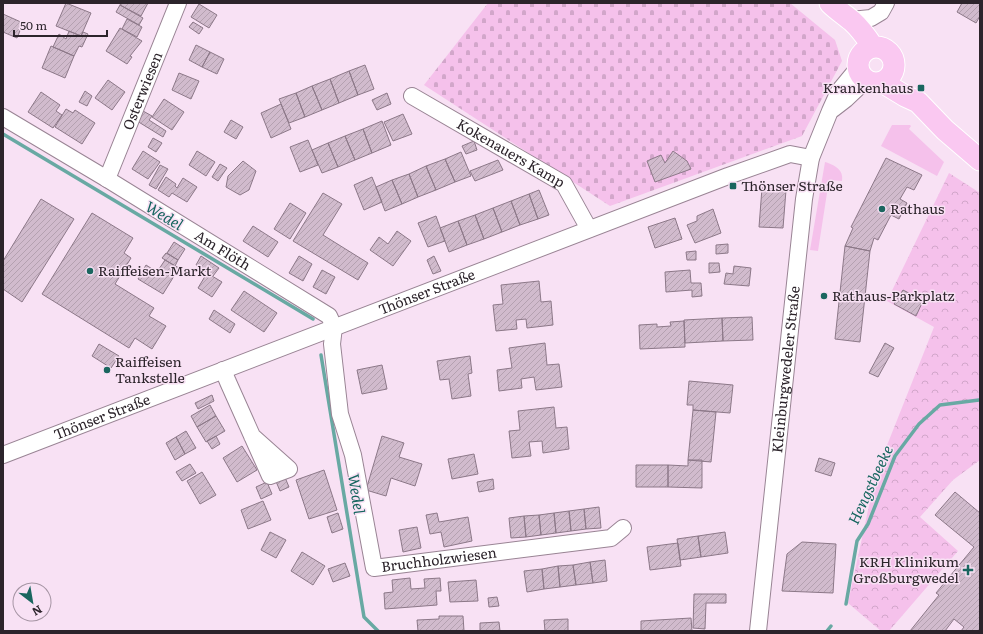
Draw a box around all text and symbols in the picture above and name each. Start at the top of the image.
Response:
scale bar [14,12,107,38]
text: 50 m [20,16,47,34]
street label: Osterwiesen [117,48,166,133]
place label: Krankenhaus [823,77,913,97]
marker: Krankenhaus [916,83,926,93]
street label: Kokenauers Kamp [453,113,569,191]
place label: Thönser Straße [741,175,843,195]
marker: Thönser Straße [728,181,738,191]
water label: Wedel [141,194,189,235]
place label: Rathaus [890,198,944,218]
marker: Rathaus [877,204,887,214]
street label: Am Flöth [191,225,255,274]
place label: Raiffeisen-Markt [98,260,212,280]
street label: Thönser Straße [375,263,477,319]
marker: Raiffeisen-Markt [85,266,95,276]
street label: Kleinburgwedeler Straße [766,285,804,454]
place label: Rathaus-Parkplatz [832,285,955,305]
marker: Rathaus-Parkplatz [819,291,829,301]
place label: Raiffeisen Tankstelle [115,351,185,387]
marker: Raiffeisen Tankstelle [102,365,112,375]
street label: Thönser Straße [50,388,153,444]
water label: Hengstbeeke [841,441,898,528]
water label: Wedel [343,472,372,516]
street label: Bruchholzwiesen [380,542,498,576]
place label: KRH Klinikum Großburgwedel [853,551,959,587]
marker: KRH Klinikum Großburgwedel [962,564,974,576]
north arrow [12,582,52,622]
text: N [30,602,46,621]

